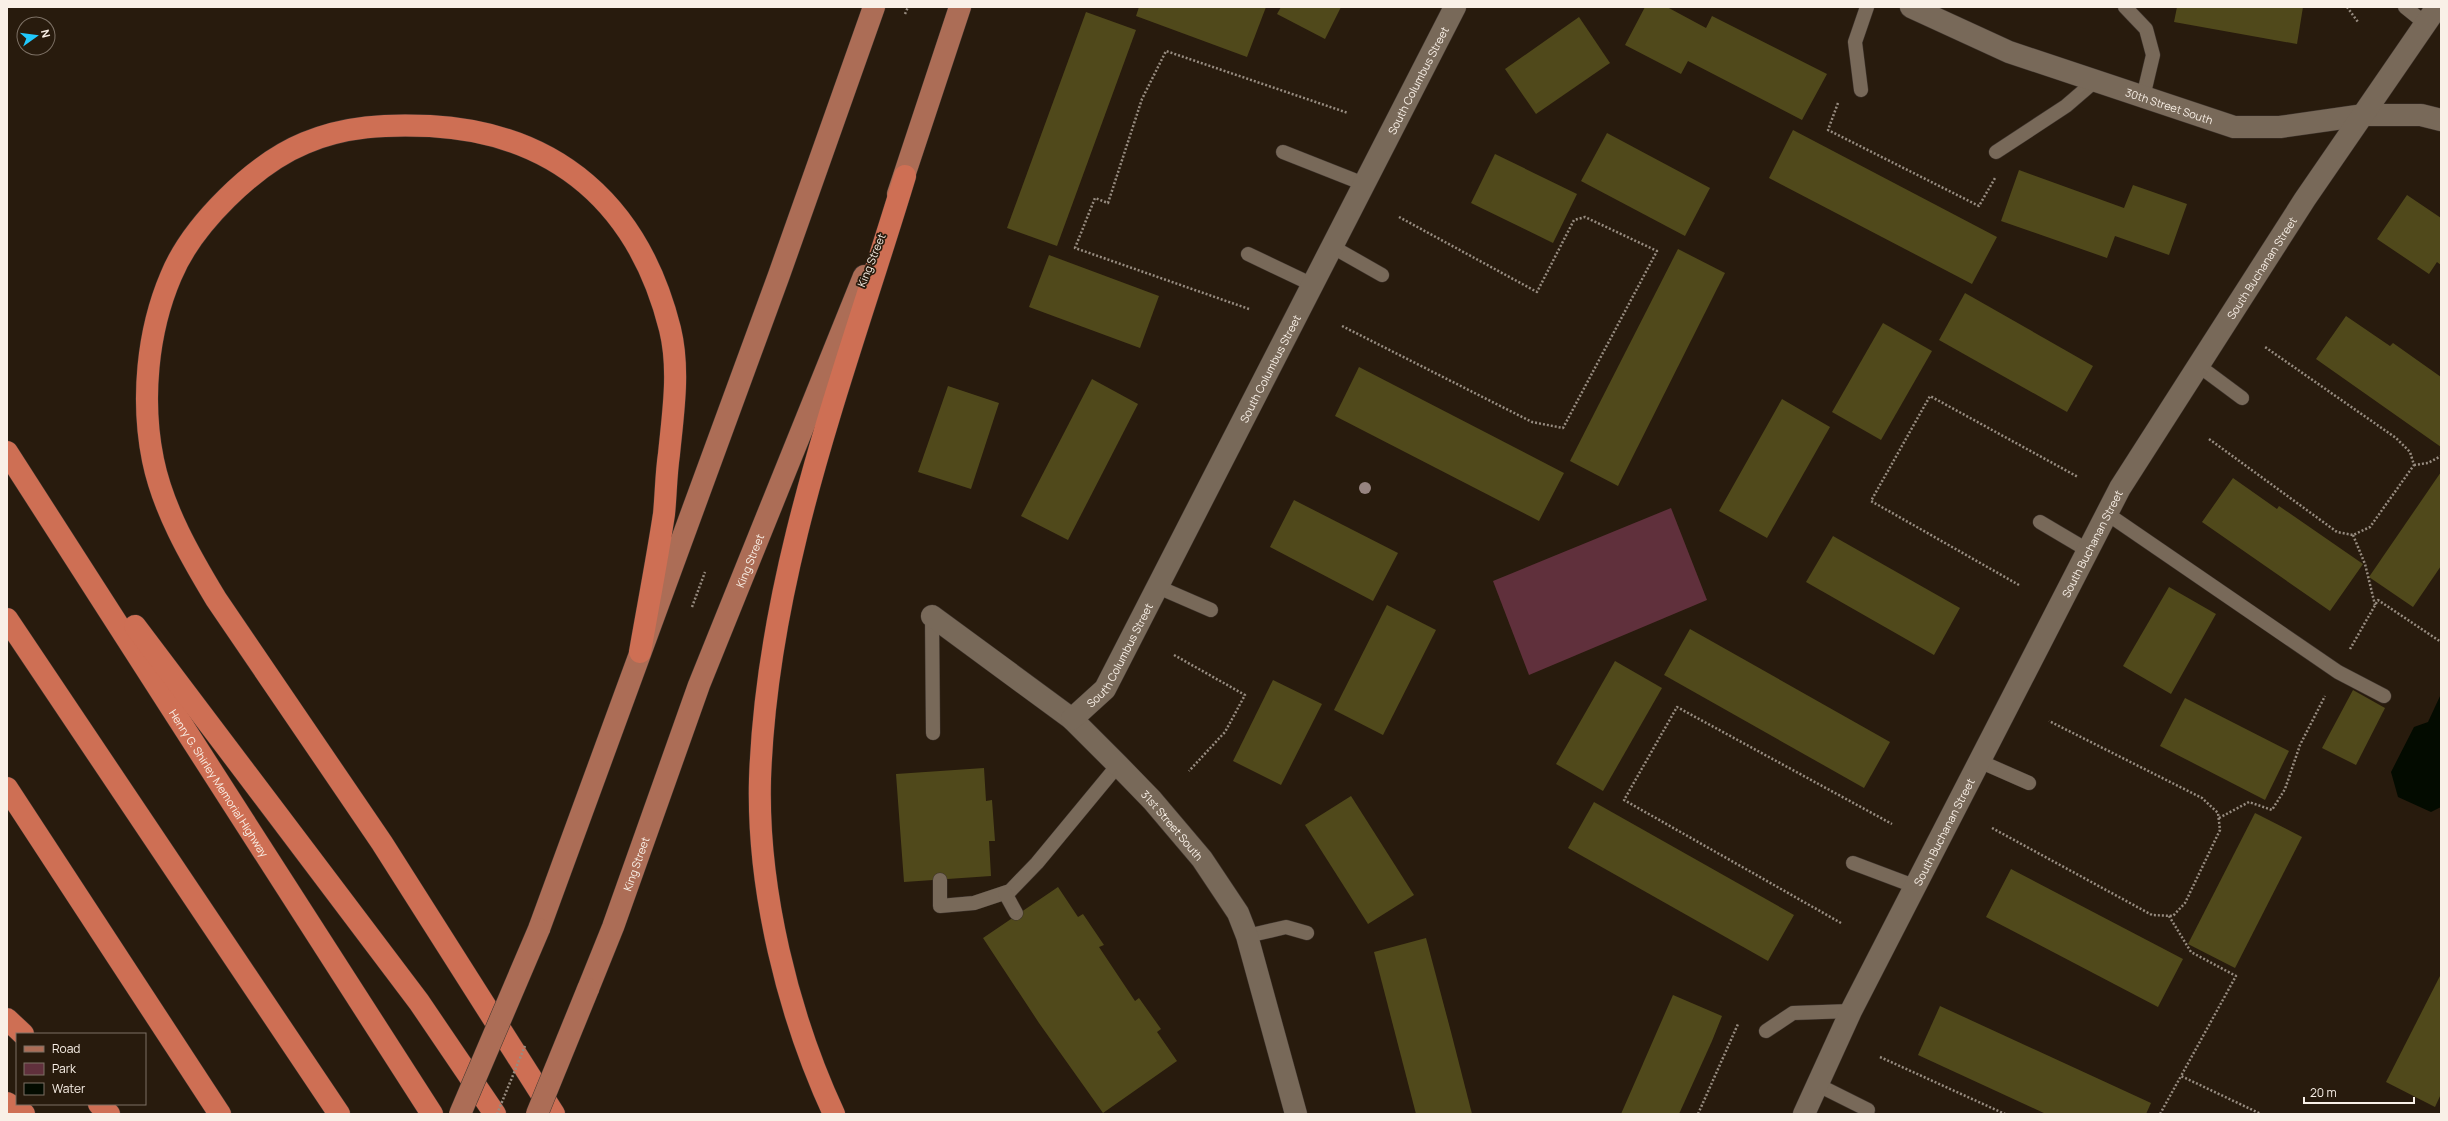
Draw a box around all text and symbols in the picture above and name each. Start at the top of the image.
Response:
north arrow [16,16,56,56]
street label: South Columbus Street [1384,24,1451,137]
text: N [38,28,54,39]
street label: 30th Street South [2124,84,2215,127]
street label: South Buchanan Street [2223,214,2299,322]
street label: King Street [853,231,889,289]
street label: South Columbus Street [1236,312,1303,425]
street label: South Buchanan Street [2058,487,2125,600]
street label: King Street [732,531,767,590]
street label: South Columbus Street [1083,600,1156,710]
street label: Henry G. Shirley Memorial Highway [166,706,272,860]
street label: South Buchanan Street [1909,775,1977,888]
street label: 31st Street South [1138,786,1207,863]
street label: King Street [619,834,652,893]
legend [16,1033,146,1105]
text: Road [52,1040,80,1057]
text: Park [52,1060,77,1077]
scale bar [2304,1079,2414,1105]
text: Water [52,1080,86,1097]
text: 20 m [2310,1084,2337,1101]

